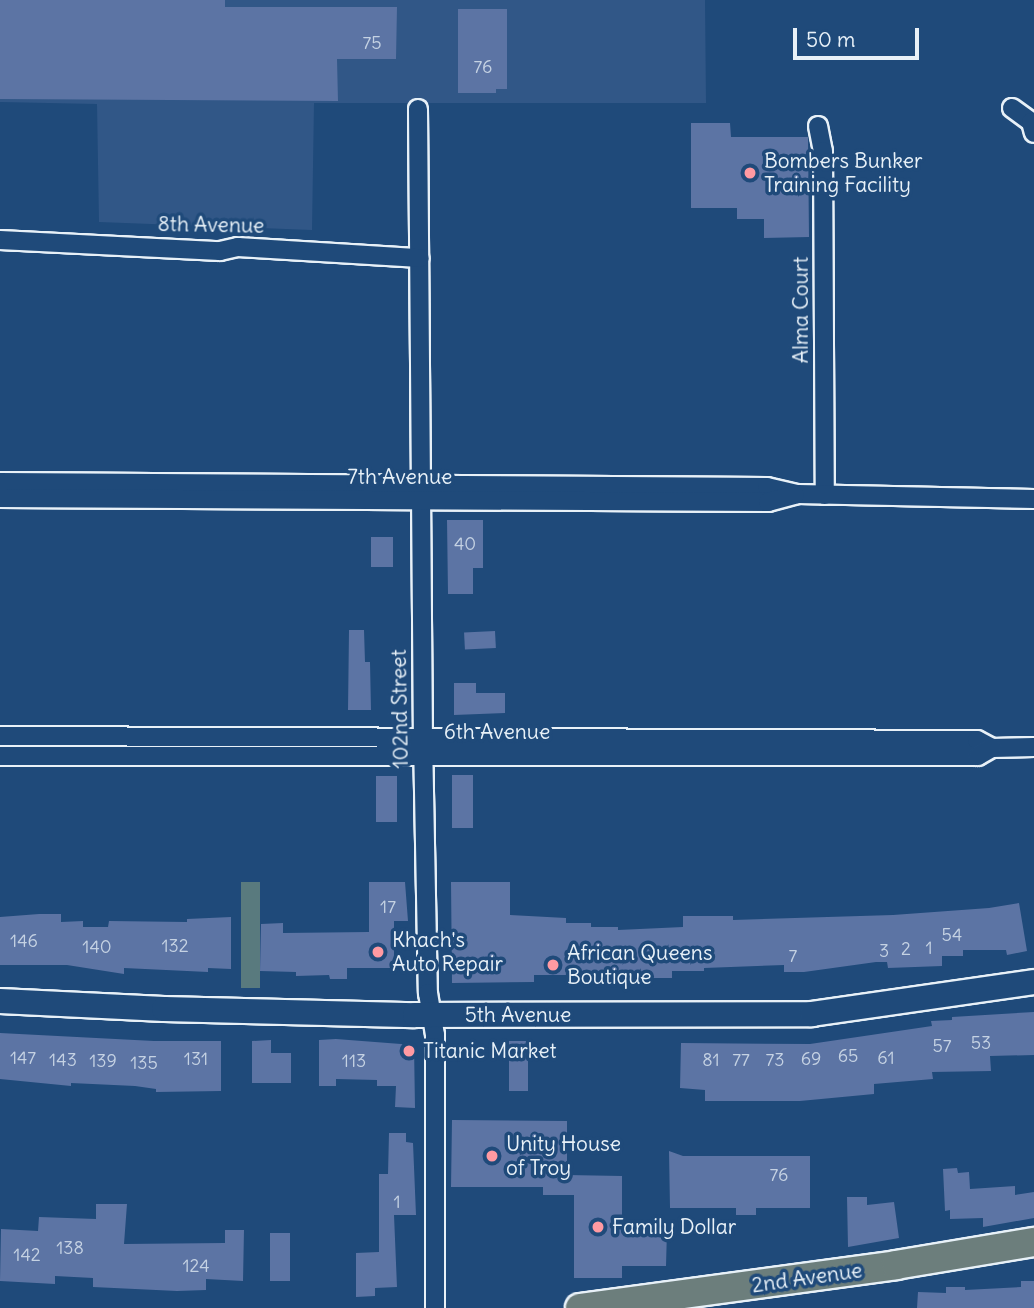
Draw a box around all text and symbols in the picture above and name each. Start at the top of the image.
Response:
scale bar [796,14,922,58]
text: 50 m [806,26,855,53]
house number: 75 [362,32,382,54]
house number: 76 [474,56,492,78]
place label: Bombers Bunker Training Facility [764,148,923,198]
marker: Bombers Bunker Training Facility [742,165,758,181]
street label: 8th Avenue [157,211,265,239]
street label: Alma Court [788,257,814,363]
street label: 7th Avenue [348,464,452,490]
house number: 40 [454,533,476,555]
street label: 102nd Street [386,649,414,769]
street label: 6th Avenue [444,719,550,745]
house number: 17 [380,896,396,918]
house number: 54 [942,924,962,946]
place label: Khach's Auto Repair [392,927,503,977]
house number: 146 [10,930,38,952]
house number: 132 [161,935,189,957]
house number: 140 [82,936,112,958]
house number: 1 [925,937,933,959]
house number: 2 [901,938,911,960]
place label: African Queens Boutique [567,940,713,990]
house number: 3 [879,940,889,962]
marker: Khach's Auto Repair [370,944,386,960]
house number: 7 [789,945,797,967]
marker: African Queens Boutique [545,957,561,973]
street label: 5th Avenue [465,1002,571,1028]
house number: 53 [971,1032,991,1054]
house number: 57 [932,1035,952,1057]
place label: Titanic Market [423,1038,557,1064]
marker: Titanic Market [401,1043,417,1059]
house number: 65 [838,1045,858,1067]
house number: 147 [10,1047,36,1069]
house number: 61 [877,1047,895,1069]
house number: 131 [184,1048,208,1070]
house number: 69 [801,1048,821,1070]
house number: 143 [49,1049,77,1071]
house number: 81 [702,1049,720,1071]
house number: 77 [732,1049,750,1071]
house number: 73 [765,1049,785,1071]
house number: 139 [89,1050,117,1072]
house number: 113 [342,1050,366,1072]
house number: 135 [130,1052,158,1074]
place label: Unity House of Troy [506,1131,621,1181]
marker: Unity House of Troy [484,1148,500,1164]
house number: 76 [770,1164,788,1186]
house number: 1 [393,1191,401,1213]
place label: Family Dollar [612,1214,736,1240]
marker: Family Dollar [590,1219,606,1235]
house number: 138 [56,1237,84,1259]
house number: 142 [13,1244,41,1266]
house number: 124 [182,1255,210,1277]
street label: 2nd Avenue [750,1258,864,1298]

